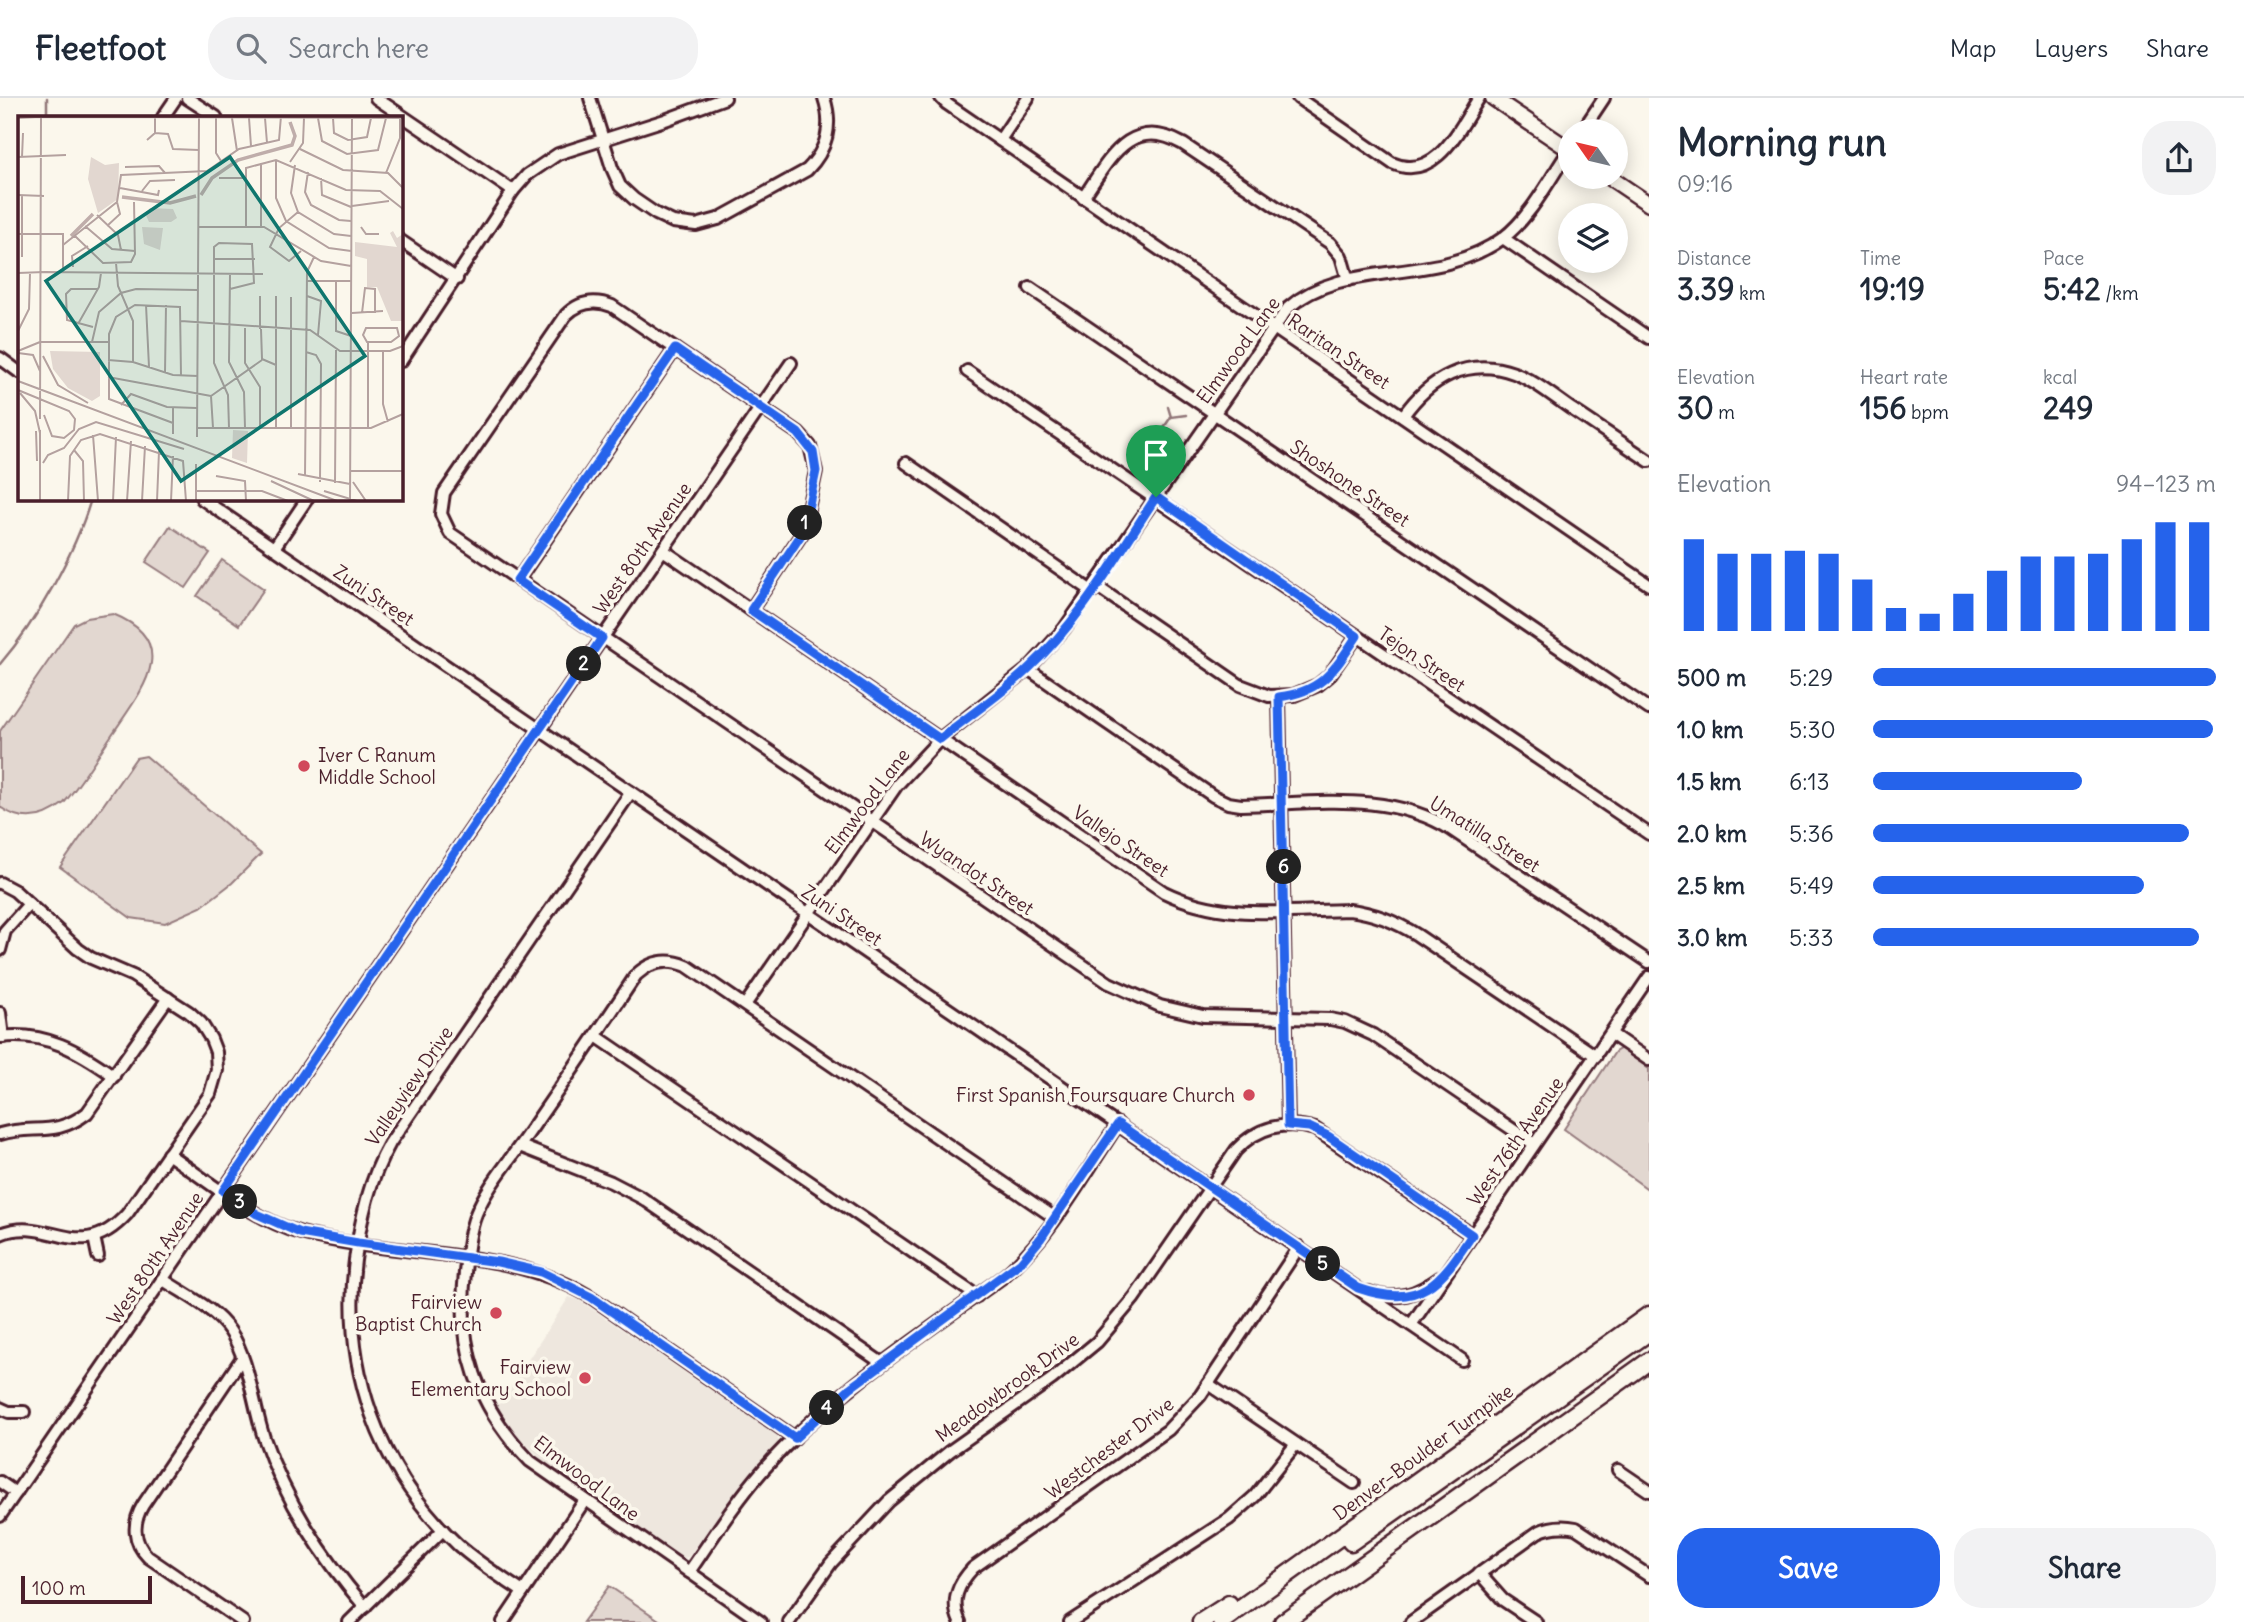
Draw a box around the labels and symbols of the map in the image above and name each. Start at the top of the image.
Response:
inset map [18,116,402,500]
north arrow [1558,119,1628,189]
street label: Elmwood Lane [1191,292,1285,408]
street label: Raritan Street [1283,308,1395,394]
pin [1126,425,1186,497]
street label: Shoshone Street [1286,434,1414,532]
street label: West 80th Avenue [588,477,696,619]
pin: 1 [788,506,822,540]
street label: Zuni Street [329,559,419,631]
street label: Tejon Street [1374,621,1470,697]
pin: 2 [566,646,602,682]
place label: Iver C Ranum Middle School [318,743,436,789]
street label: Elmwood Lane [819,743,915,859]
marker: Iver C Ranum Middle School [296,758,312,774]
street label: Umatilla Street [1425,791,1545,877]
street label: Vallejo Street [1068,800,1174,882]
street label: Wyandot Street [915,826,1039,920]
pin: 6 [1266,850,1302,884]
street label: Zuni Street [797,879,887,951]
street label: Valleyview Drive [360,1021,458,1151]
street label: West 76th Avenue [1462,1072,1568,1210]
place label: First Spanish Foursquare Church [956,1083,1235,1107]
marker: First Spanish Foursquare Church [1241,1087,1257,1103]
pin: 3 [222,1184,258,1220]
street label: West 80th Avenue [102,1187,208,1329]
pin: 5 [1306,1246,1340,1282]
place label: Fairview Baptist Church [355,1290,482,1336]
marker: Fairview Baptist Church [488,1305,504,1321]
street label: Meadowbrook Drive [931,1327,1083,1447]
place label: Fairview Elementary School [410,1355,571,1401]
marker: Fairview Elementary School [577,1370,593,1386]
street label: Denver–Boulder Turnpike [1328,1379,1518,1525]
pin: 4 [810,1390,844,1426]
street label: Westchester Drive [1040,1392,1178,1504]
street label: Elmwood Lane [529,1430,645,1526]
scale bar [21,1573,152,1605]

